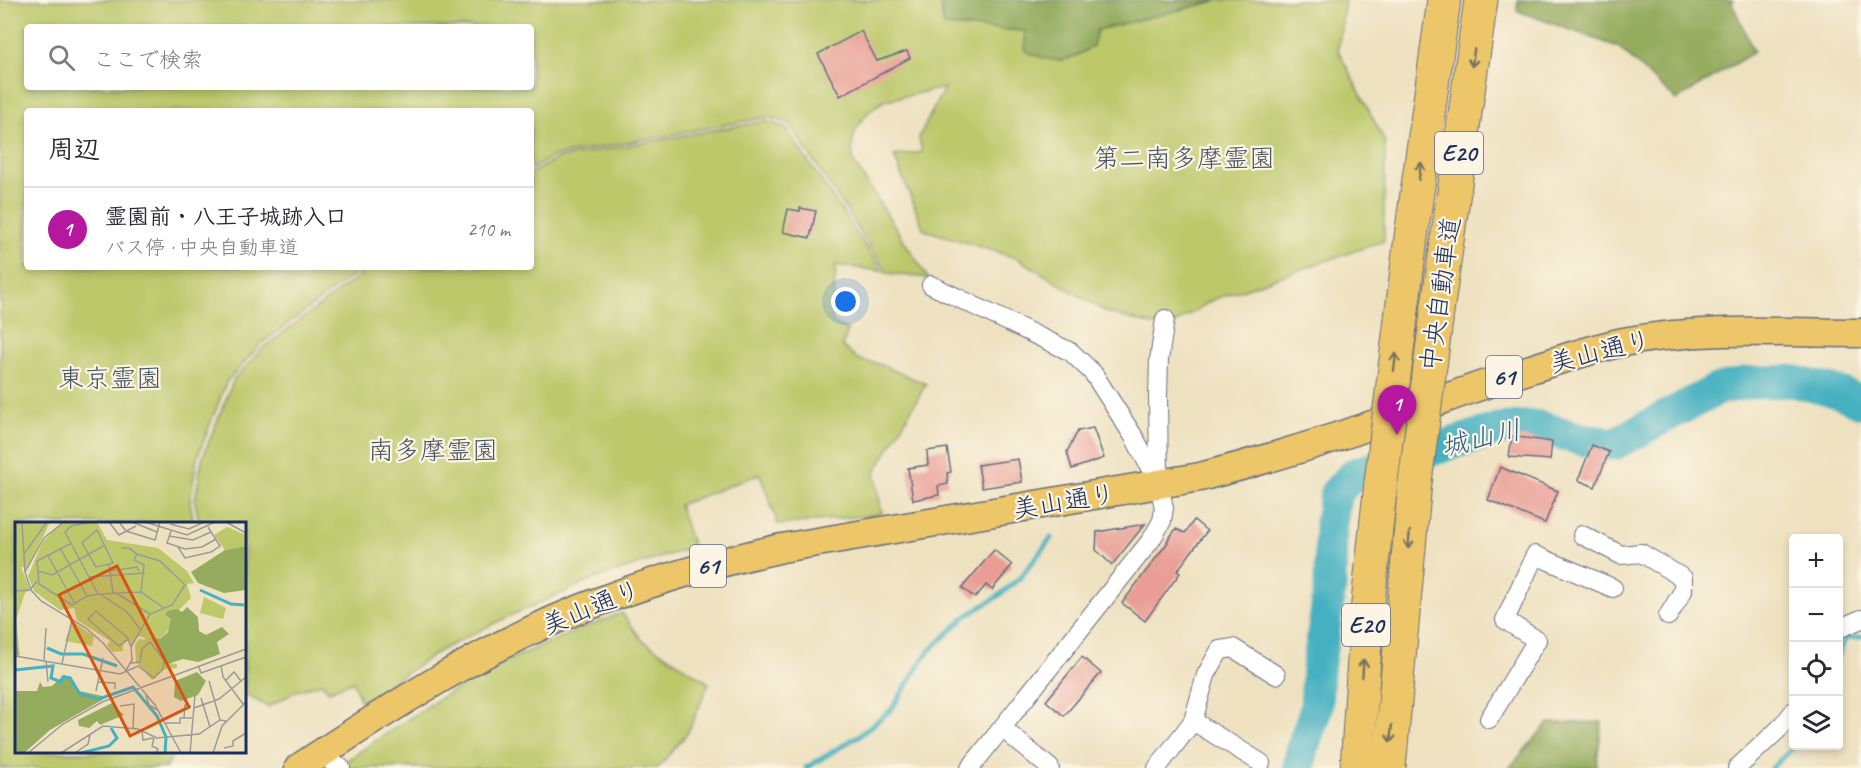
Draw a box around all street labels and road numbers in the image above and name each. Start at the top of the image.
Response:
road number: E20 [1435,132,1483,174]
street label: 中央自動車道 [1413,215,1468,374]
street label: 美山通り [1546,323,1655,380]
road number: 61 [1486,356,1522,398]
street label: 美山通り [1010,477,1118,526]
road number: 61 [690,545,726,587]
street label: 美山通り [537,573,646,642]
road number: E20 [1342,604,1390,646]

